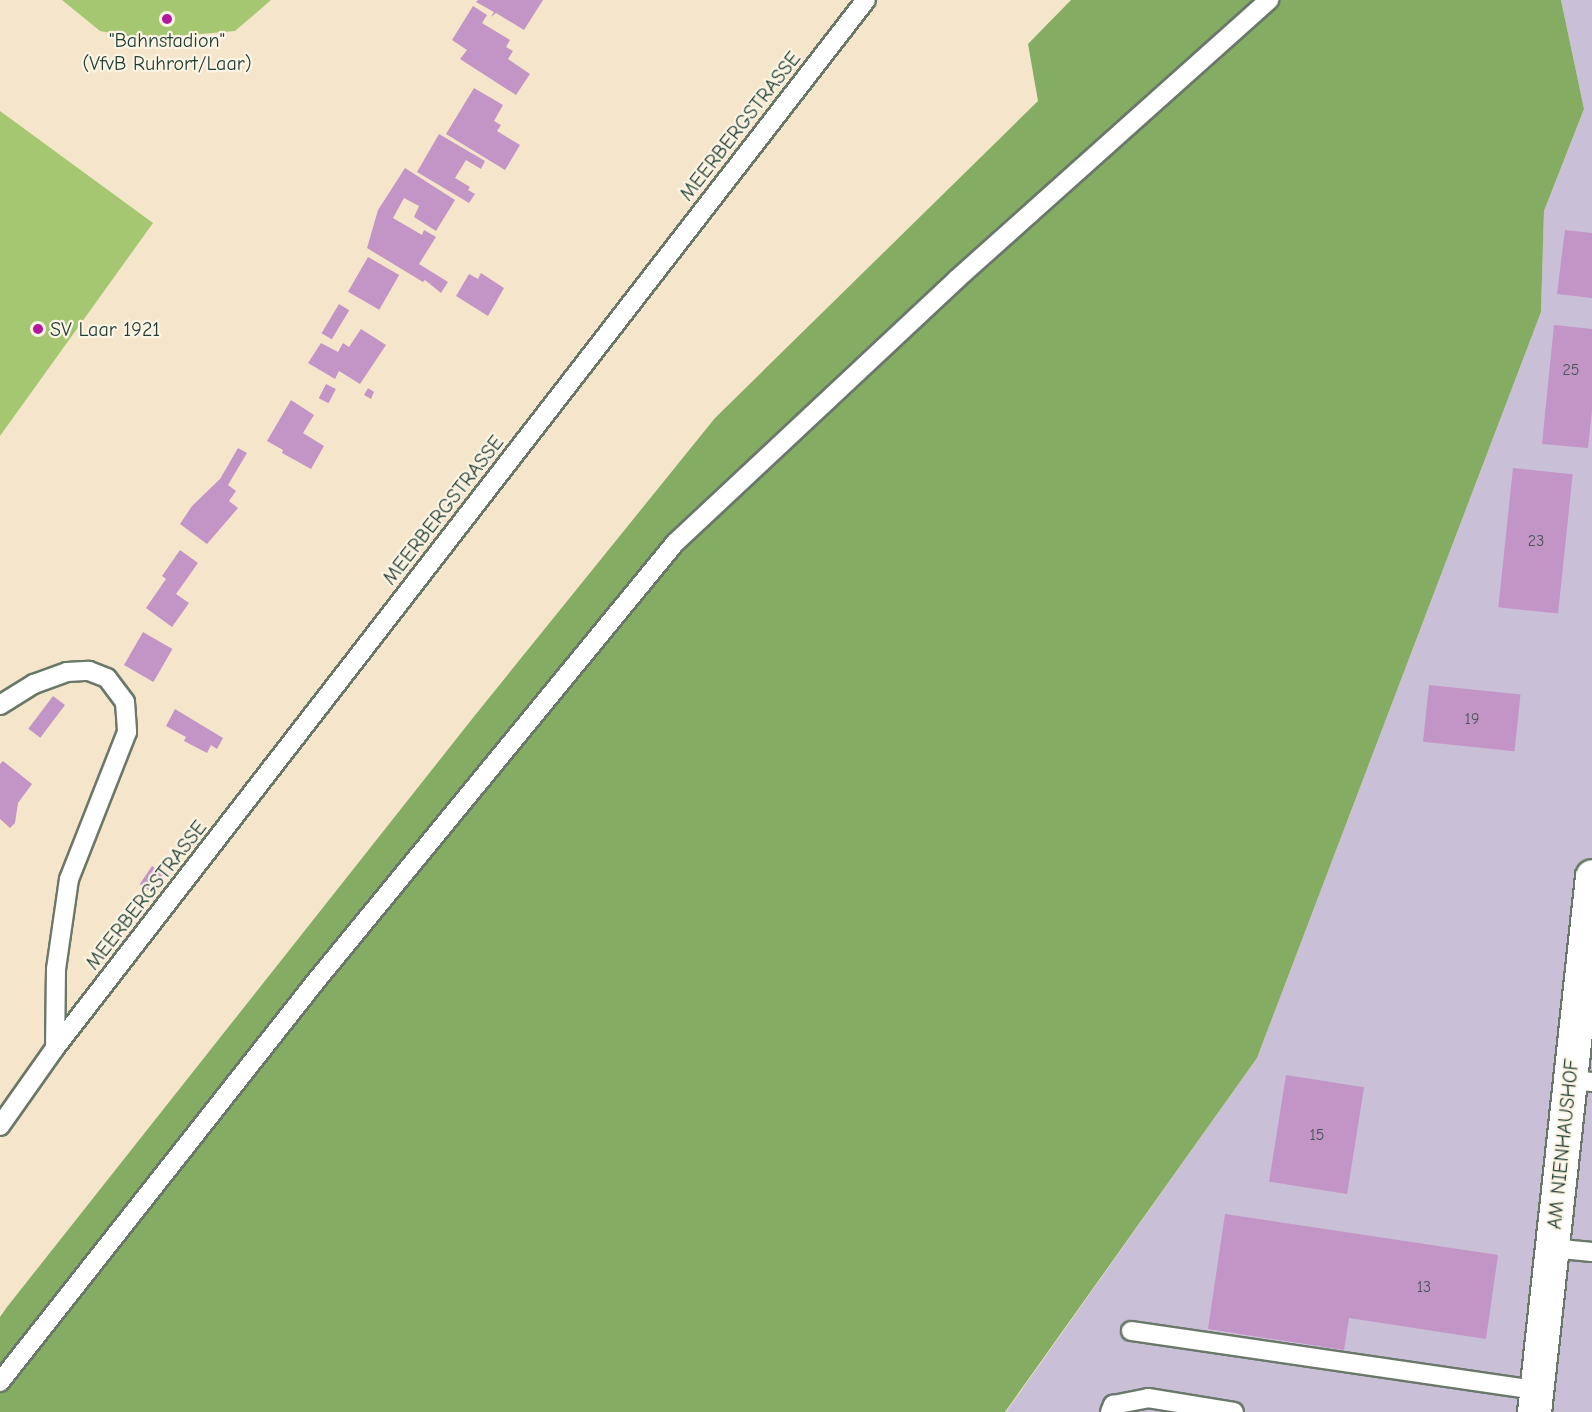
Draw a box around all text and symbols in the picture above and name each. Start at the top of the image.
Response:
marker: "Bahnstadion" (VfvB Ruhrort/Laar) [160,12,174,26]
place label: "Bahnstadion" (VfvB Ruhrort/Laar) [82,28,252,75]
street label: MEERBERGSTRASSE [674,47,806,205]
place label: SV Laar 1921 [50,317,160,341]
marker: SV Laar 1921 [31,322,45,336]
house number: 25 [1562,360,1580,380]
street label: MEERBERGSTRASSE [377,431,509,589]
house number: 23 [1528,531,1544,551]
house number: 19 [1465,709,1479,729]
street label: MEERBERGSTRASSE [80,816,212,974]
street label: AM NIENHAUSHOF [1542,1058,1584,1230]
house number: 15 [1309,1125,1325,1145]
house number: 13 [1417,1277,1431,1297]

